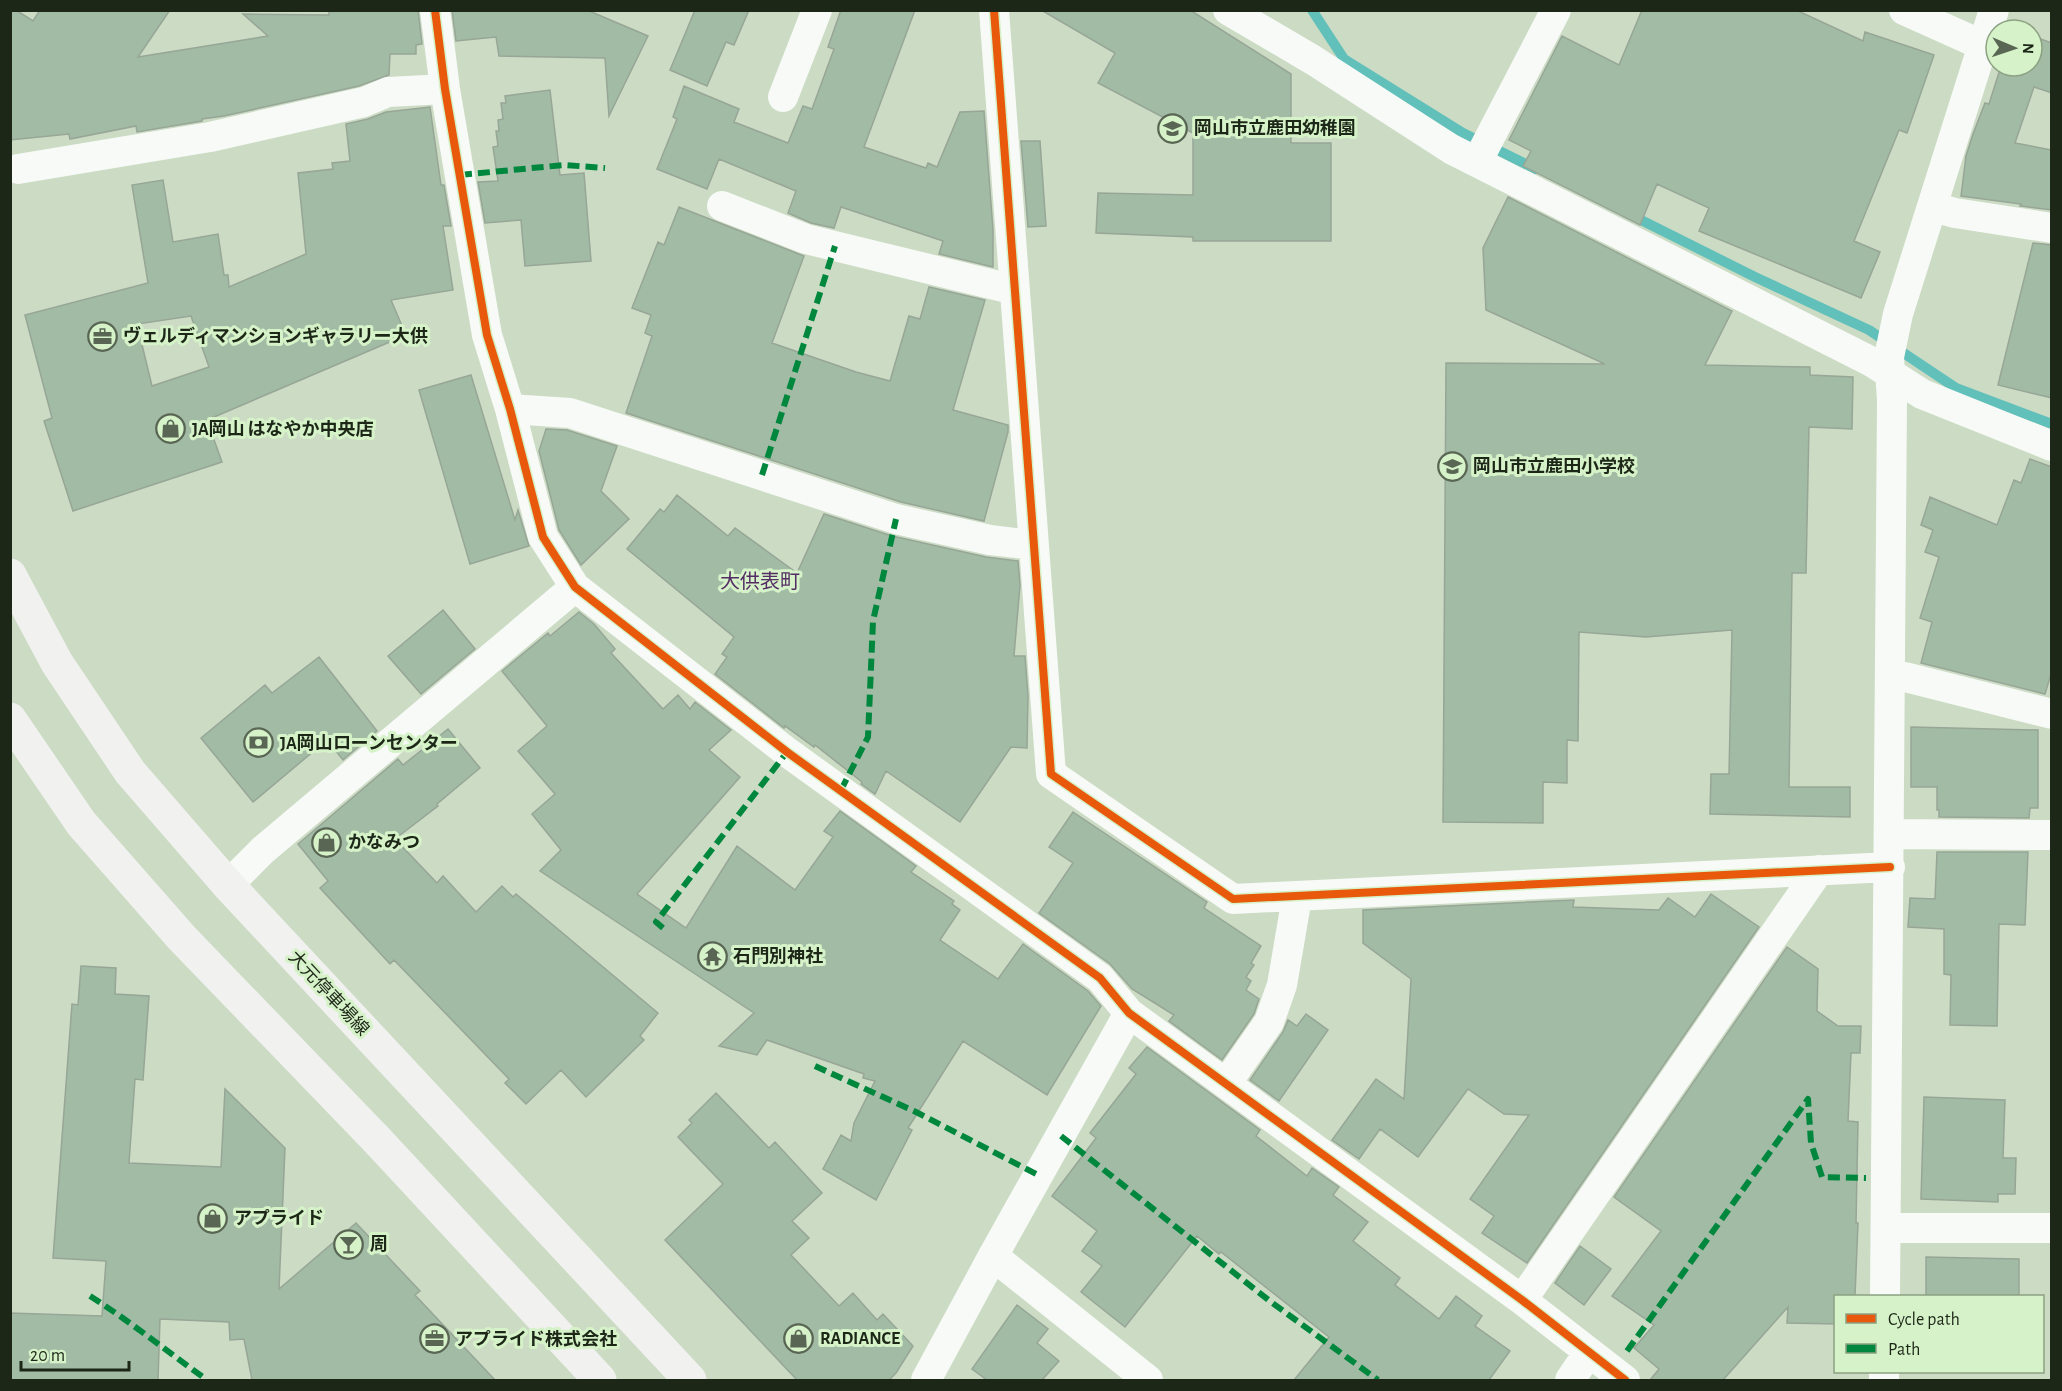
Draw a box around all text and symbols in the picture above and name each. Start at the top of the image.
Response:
north arrow [1984,18,2044,78]
text: N [2020,43,2036,54]
school or university icon: 岡山市立鹿田幼稚園 [1157,112,1189,144]
place label: 岡山市立鹿田幼稚園 [1194,118,1356,138]
office icon: ヴェルディマンションギャラリー大供 [86,320,118,352]
place label: ヴェルディマンションギャラリー大供 [123,325,428,346]
shop icon: JA岡山 はなやか中央店 [155,413,187,445]
place label: JA岡山 はなやか中央店 [192,420,374,439]
school or university icon: 岡山市立鹿田小学校 [1436,450,1468,482]
place label: 岡山市立鹿田小学校 [1473,456,1635,476]
district label: 大供表町 [720,571,800,592]
bank icon: JA岡山ローンセンター [243,727,275,759]
place label: JA岡山ローンセンター [280,734,458,753]
shop icon: かなみつ [311,826,343,858]
place label: かなみつ [348,833,420,852]
temple icon: 石門別神社 [696,940,728,972]
place label: 石門別神社 [733,946,823,966]
street label: 大元停車場線 [285,947,373,1039]
shop icon: アプライド [197,1202,229,1234]
place label: アプライド [234,1209,324,1228]
bar icon: 周 [333,1228,365,1260]
place label: 周 [370,1235,388,1254]
legend [1834,1295,2044,1373]
text: Cycle path [1888,1311,1960,1329]
shop icon: RADIANCE [783,1322,815,1354]
office icon: アプライド株式会社 [418,1323,450,1355]
place label: アプライド株式会社 [455,1329,617,1349]
place label: RADIANCE [820,1330,900,1348]
scale bar [21,1334,129,1372]
text: Path [1888,1341,1920,1359]
text: 20 m [30,1347,65,1365]

